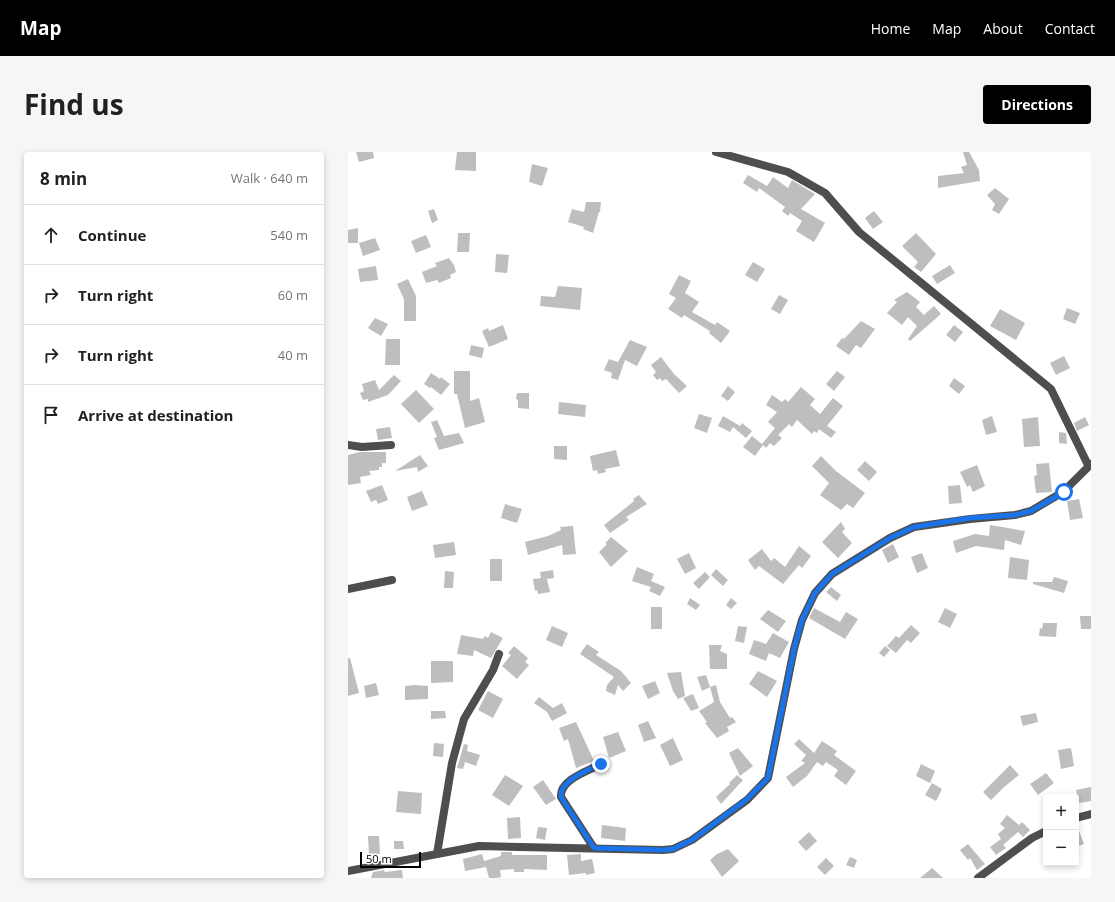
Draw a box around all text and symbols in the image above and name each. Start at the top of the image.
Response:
text: Map [20,15,61,41]
text: Home [871,19,910,38]
text: Map [932,19,961,38]
text: About [983,19,1023,38]
text: Contact [1045,19,1095,38]
text: Find us [24,85,124,123]
button: Directions [983,85,1091,124]
text: 8 min [40,167,87,190]
text: Walk · 640 m [231,169,308,187]
icon: ahead [40,224,62,246]
text: Continue [78,225,146,245]
text: 540 m [270,226,308,244]
icon: right [40,284,62,306]
text: Turn right [78,285,153,305]
text: 60 m [278,286,308,304]
icon: right [40,344,62,366]
text: Turn right [78,345,153,365]
text: 40 m [278,346,308,364]
icon: arrive [40,404,62,426]
text: Arrive at destination [78,405,233,425]
route start [1055,483,1073,501]
route end [592,755,610,773]
map controls [1043,794,1079,866]
button: + [1043,794,1079,830]
button: − [1043,830,1079,866]
scale bar [360,850,421,869]
text: 50 m [366,851,392,866]

